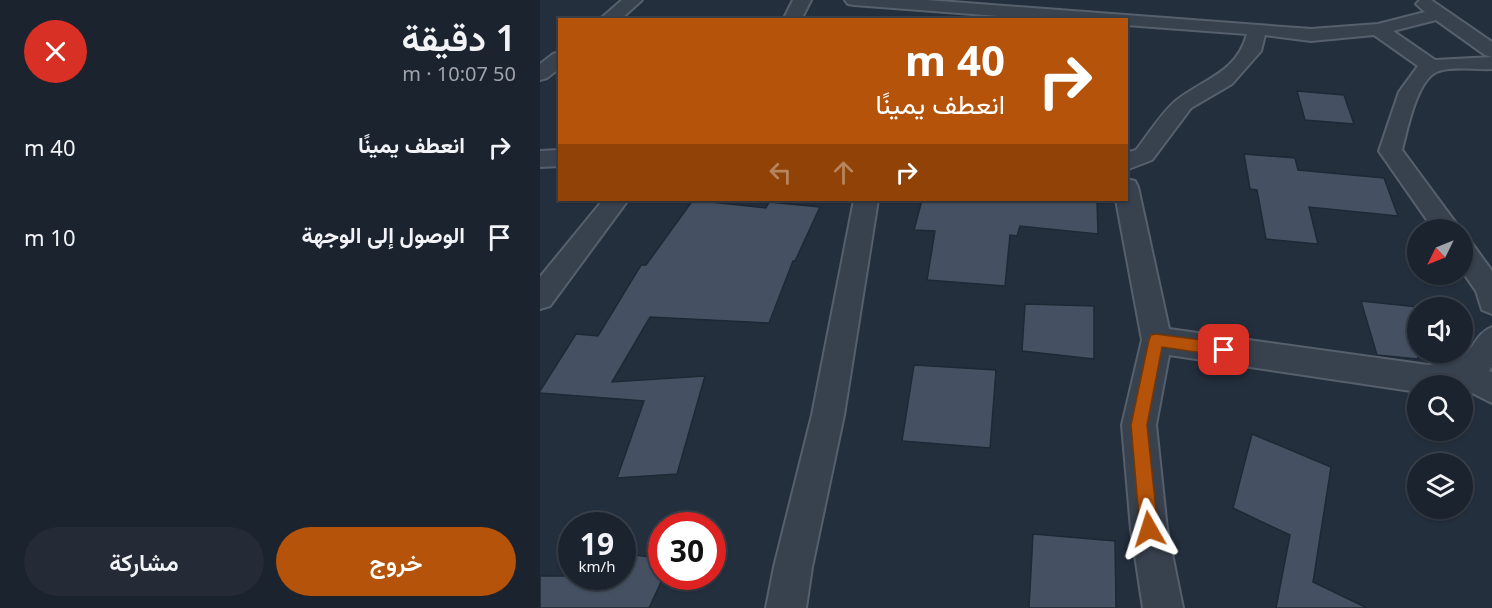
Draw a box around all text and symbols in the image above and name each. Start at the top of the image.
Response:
text: 1 دقيقة [402,13,516,62]
button: close [24,20,87,83]
text: 40 m [905,31,1005,88]
icon: right [1026,42,1104,120]
text: 50 m · 10:07 [402,60,516,87]
text: انعطف يمينًا [875,85,1005,122]
text: انعطف يمينًا [358,129,465,159]
icon: right [483,131,516,164]
text: 40 m [24,132,75,162]
icon: left [764,156,797,189]
icon: ahead [827,156,860,189]
icon: right [890,156,923,189]
text: الوصول إلى الوجهة [301,219,465,249]
north arrow [1407,219,1473,285]
map controls [1407,219,1473,519]
icon: arrive [483,221,516,254]
text: 10 m [24,222,75,252]
button: sound [1407,297,1473,363]
pin [1198,324,1249,375]
icon: arrive [1207,333,1240,366]
button: search [1407,375,1473,441]
button: layers [1407,453,1473,519]
position arrow [1117,497,1181,561]
speed limit sign: 30 [648,512,726,590]
text: 19 [580,523,614,564]
button: مشاركة [24,527,264,596]
button: خروج [276,527,516,596]
text: km/h [579,556,615,576]

